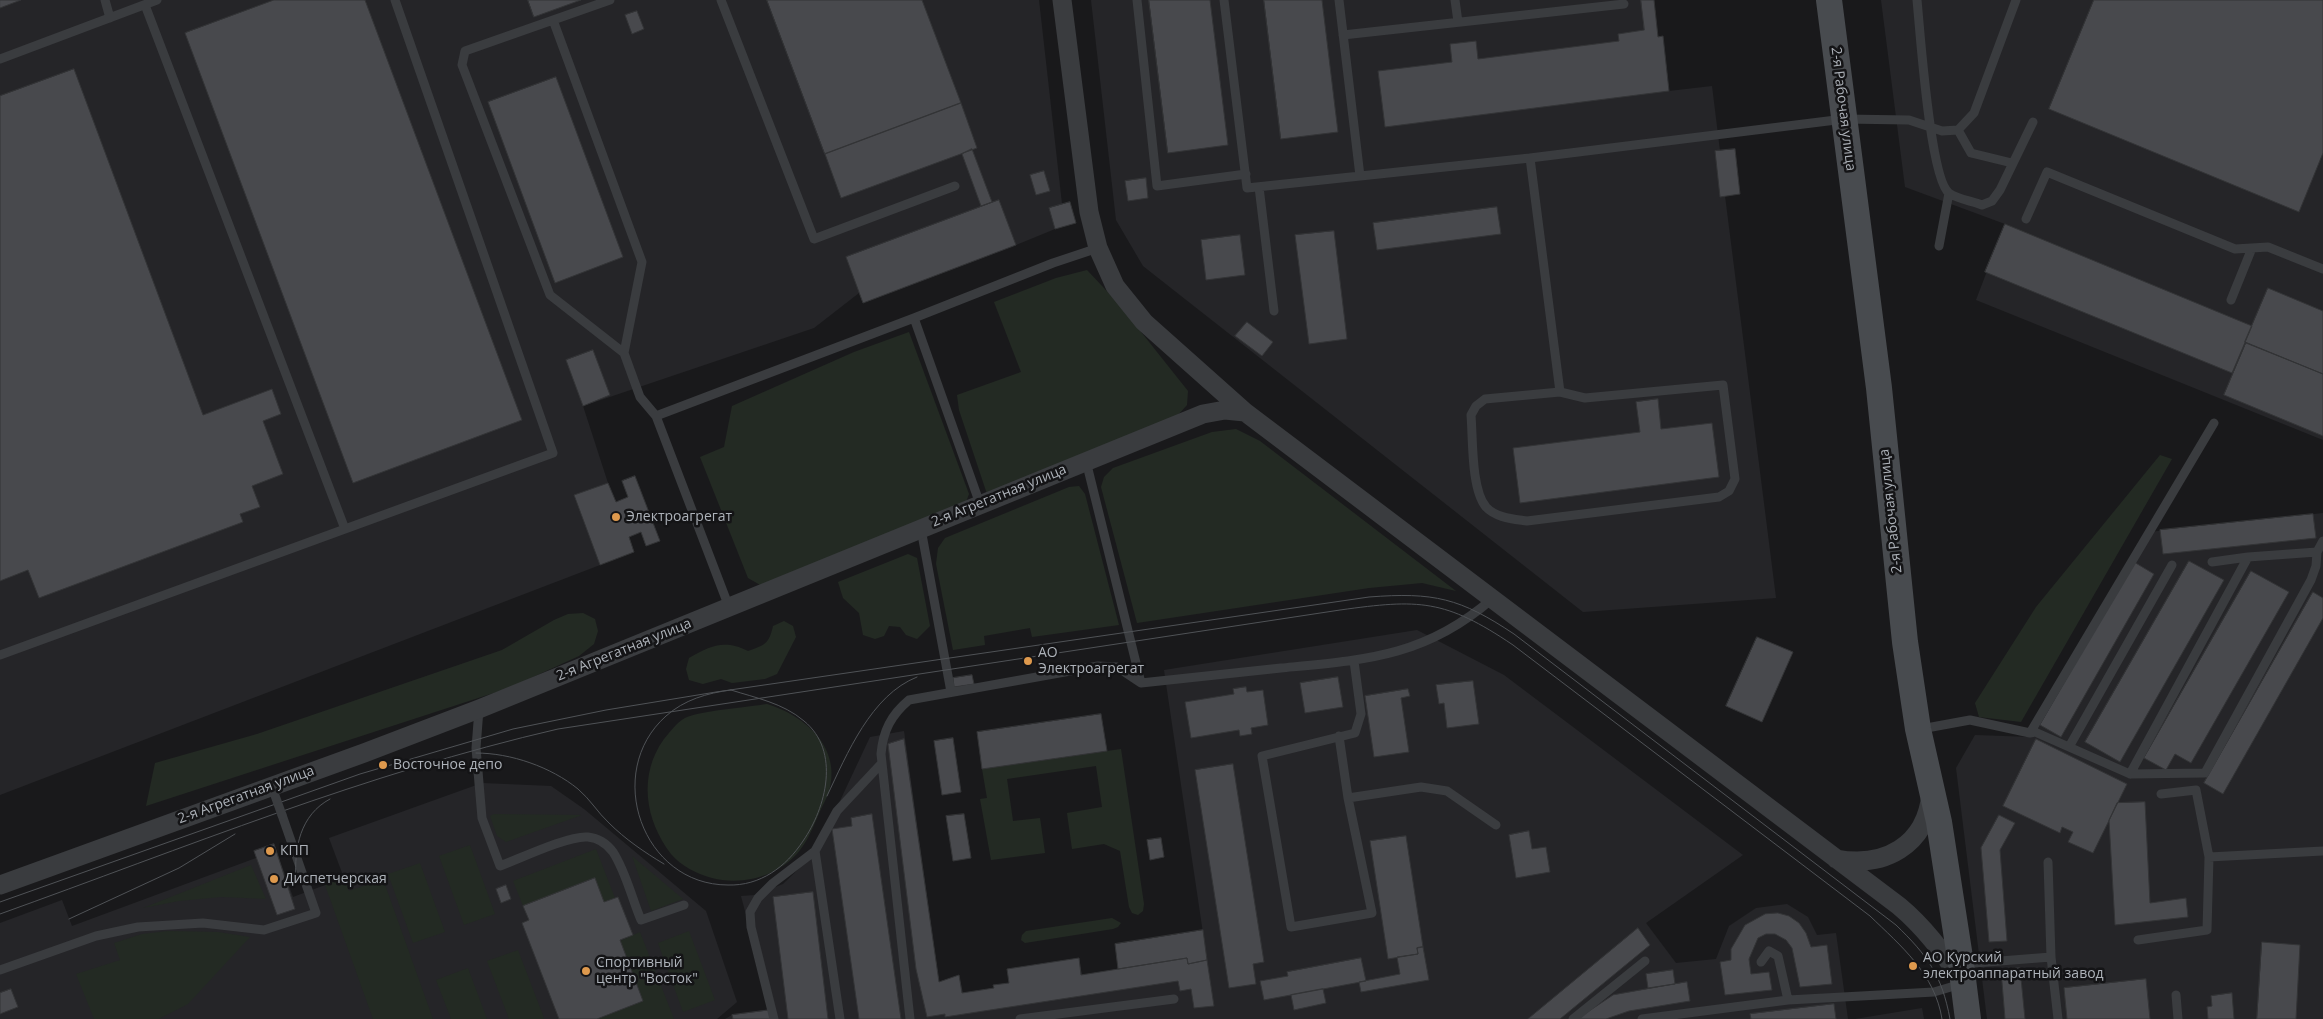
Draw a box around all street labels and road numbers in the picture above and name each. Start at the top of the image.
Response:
street label: 2-я Рабочая улица [1827,46,1859,172]
street label: 2-я Рабочая улица [1876,448,1906,574]
street label: 2-я Агрегатная улица [929,461,1069,531]
street label: 2-я Агрегатная улица [554,615,694,685]
street label: 2-я Агрегатная улица [175,762,317,828]

